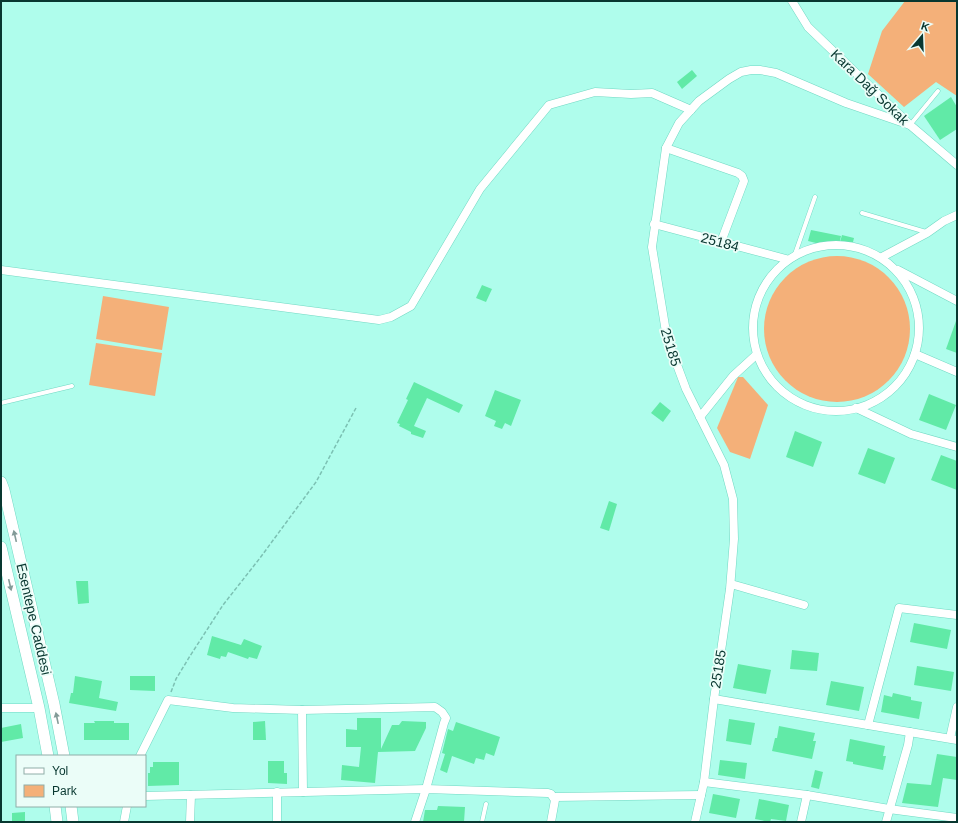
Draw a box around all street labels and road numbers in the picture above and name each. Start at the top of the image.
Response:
street label: Kara Dağ Sokak [828,46,913,129]
street label: 25184 [699,229,741,255]
street label: 25185 [658,326,684,368]
street label: Esentepe Caddesi [13,561,55,677]
street label: 25185 [707,648,729,689]

